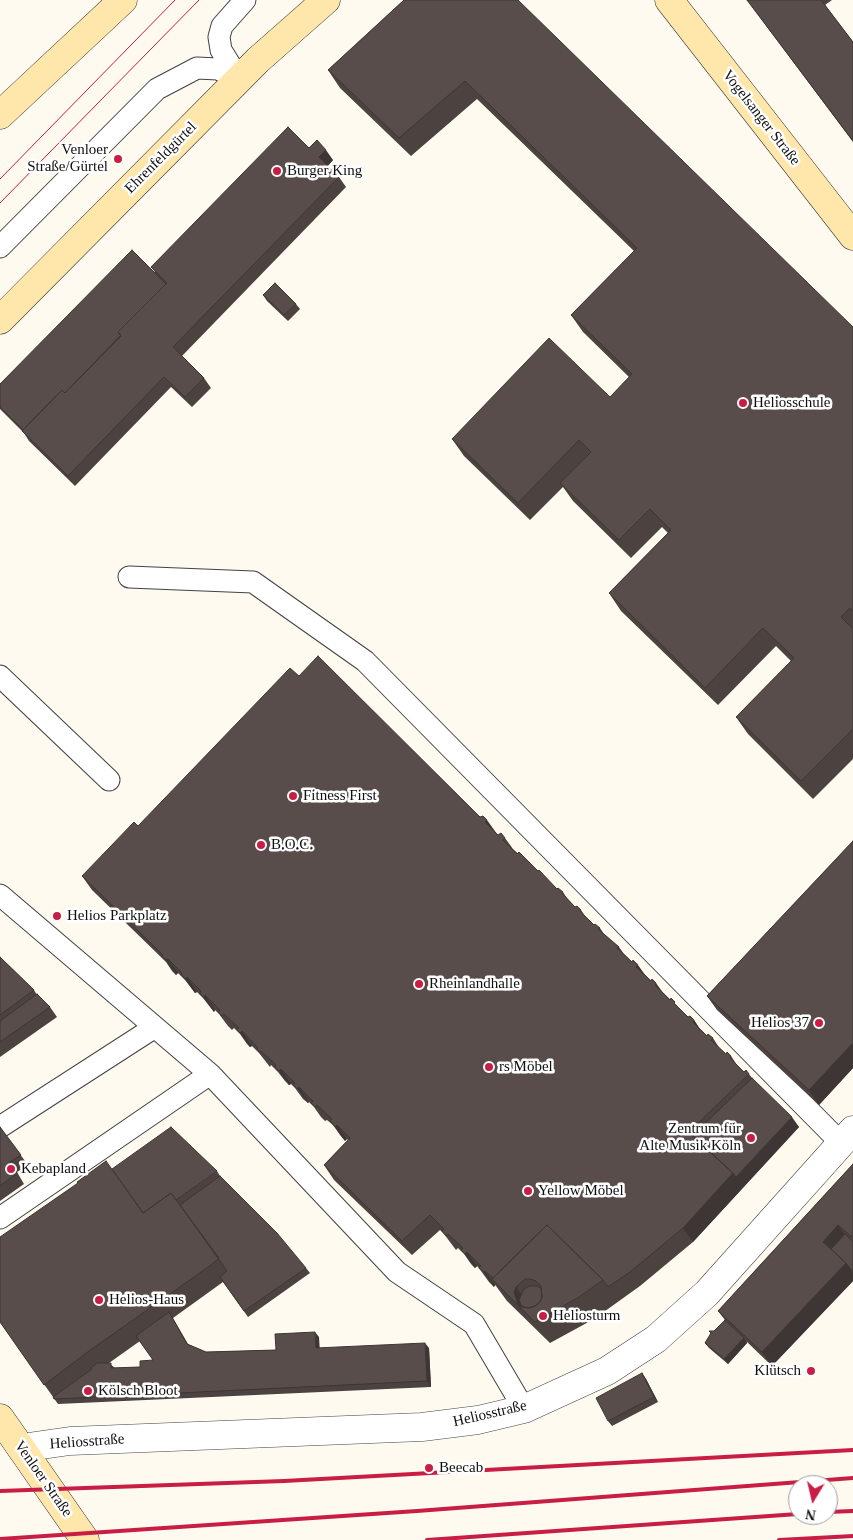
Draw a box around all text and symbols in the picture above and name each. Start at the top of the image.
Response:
street label: Vogelsanger Straße [718,67,804,169]
street label: Ehrenfeldgürtel [121,118,201,198]
place label: Venloer Straße/Gürtel [27,141,108,176]
marker: Venloer Straße/Gürtel [112,153,124,165]
place label: Burger King [287,162,362,180]
marker: Burger King [271,165,283,177]
place label: Heliosschule [753,394,830,412]
marker: Heliosschule [737,397,749,409]
place label: Fitness First [303,787,377,805]
marker: Fitness First [287,790,299,802]
place label: B.O.C. [271,836,313,854]
marker: B.O.C. [255,839,267,851]
place label: Helios Parkplatz [67,907,167,925]
marker: Helios Parkplatz [51,910,63,922]
place label: Rheinlandhalle [429,975,520,993]
marker: Rheinlandhalle [413,978,425,990]
place label: Helios 37 [751,1014,809,1032]
marker: Helios 37 [813,1017,825,1029]
place label: rs Möbel [499,1058,553,1076]
marker: rs Möbel [483,1061,495,1073]
place label: Zentrum für Alte Musik Köln [639,1120,741,1155]
marker: Zentrum für Alte Musik Köln [745,1132,757,1144]
place label: Kebapland [21,1160,86,1178]
marker: Kebapland [5,1163,17,1175]
place label: Yellow Möbel [538,1182,624,1200]
marker: Yellow Möbel [522,1185,534,1197]
place label: Helios-Haus [109,1291,184,1309]
marker: Helios-Haus [93,1294,105,1306]
place label: Heliosturm [553,1307,620,1325]
marker: Heliosturm [537,1310,549,1322]
place label: Klütsch [754,1362,801,1380]
marker: Klütsch [805,1365,817,1377]
place label: Kölsch Bloot [98,1382,178,1400]
marker: Kölsch Bloot [82,1385,94,1397]
street label: Heliosstraße [451,1397,529,1431]
street label: Heliosstraße [49,1430,125,1454]
street label: Venloer Straße [10,1438,76,1520]
place label: Beecab [439,1459,483,1477]
marker: Beecab [423,1462,435,1474]
north arrow [788,1475,838,1525]
text: N [805,1506,817,1523]

